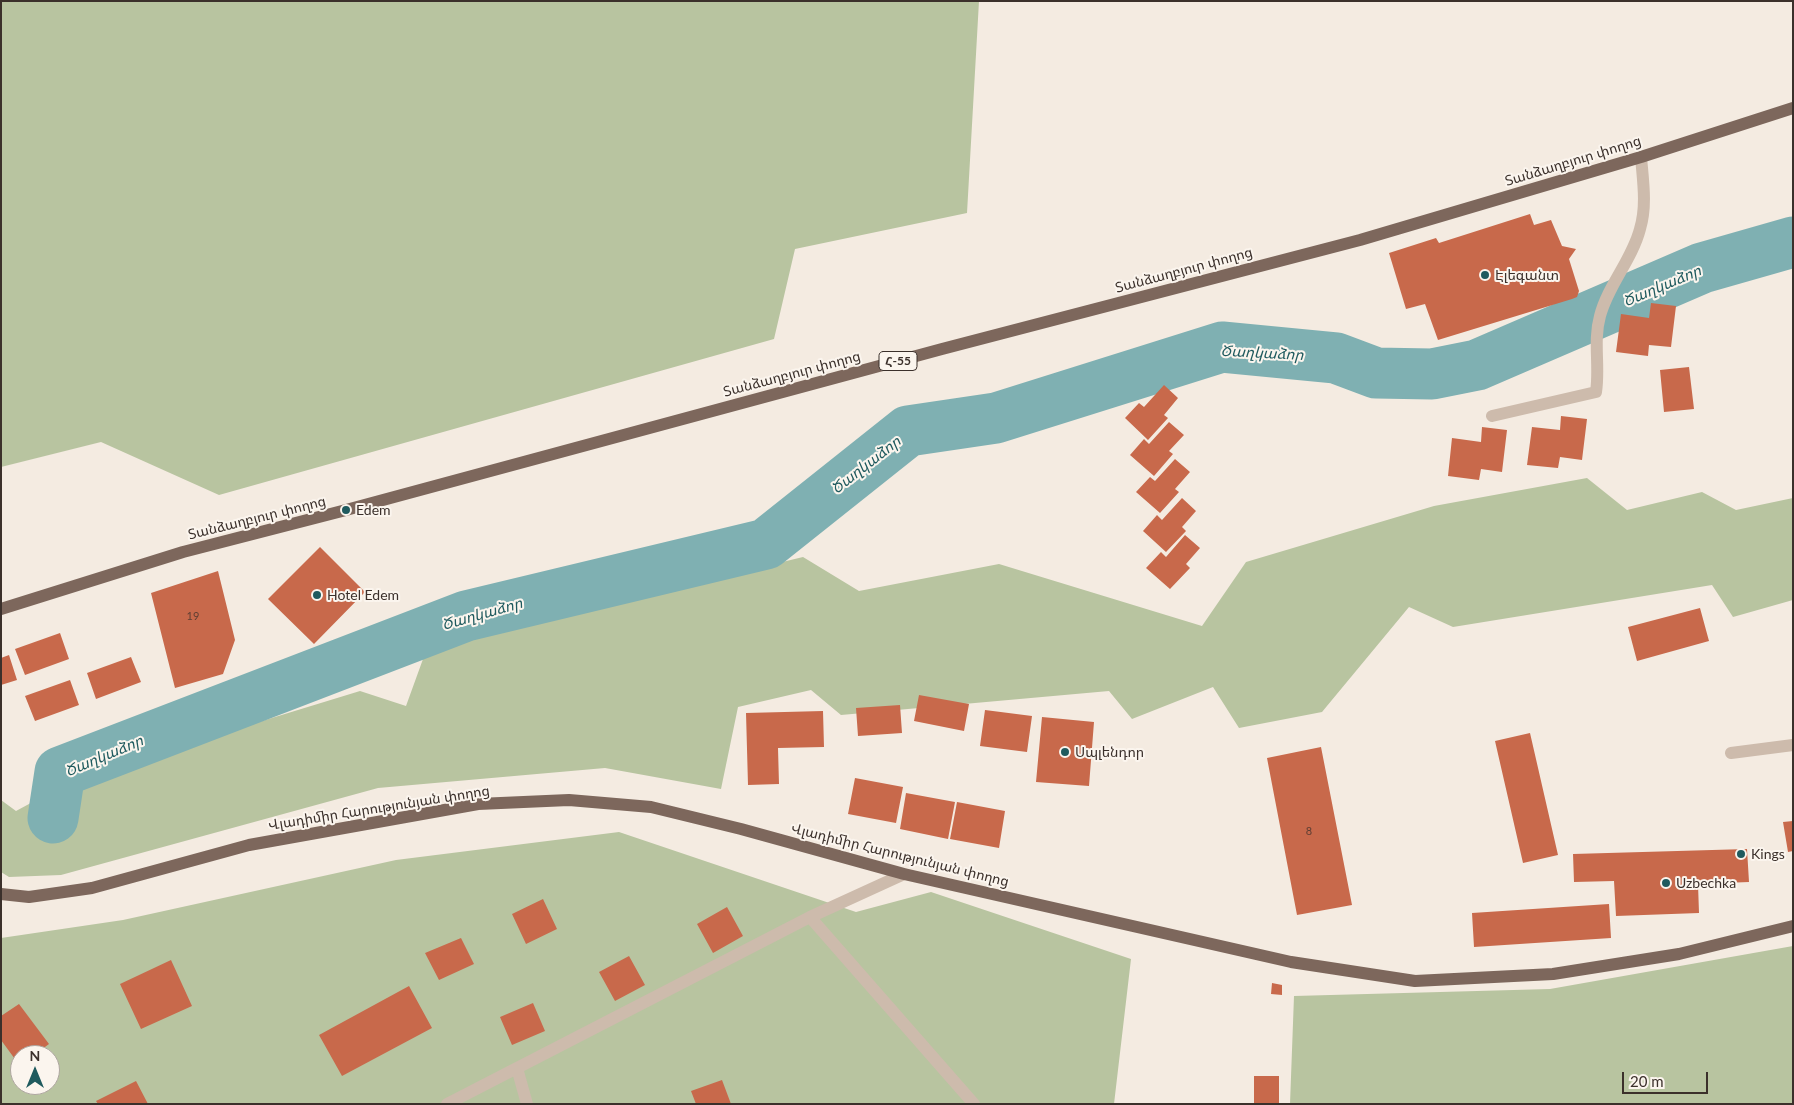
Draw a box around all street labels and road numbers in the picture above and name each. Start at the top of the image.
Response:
street label: Տանձաղբյուր փողոց [1503,132,1643,190]
street label: Տանձաղբյուր փողոց [1114,244,1254,296]
street label: Տանձաղբյուր փողոց [722,348,862,400]
road number: Հ-55 [879,352,917,371]
street label: Տանձաղբյուր փողոց [186,493,328,543]
street label: Վլադիմիր Հարությունյան փողոց [267,782,491,834]
street label: Վլադիմիր Հարությունյան փողոց [789,820,1011,890]

